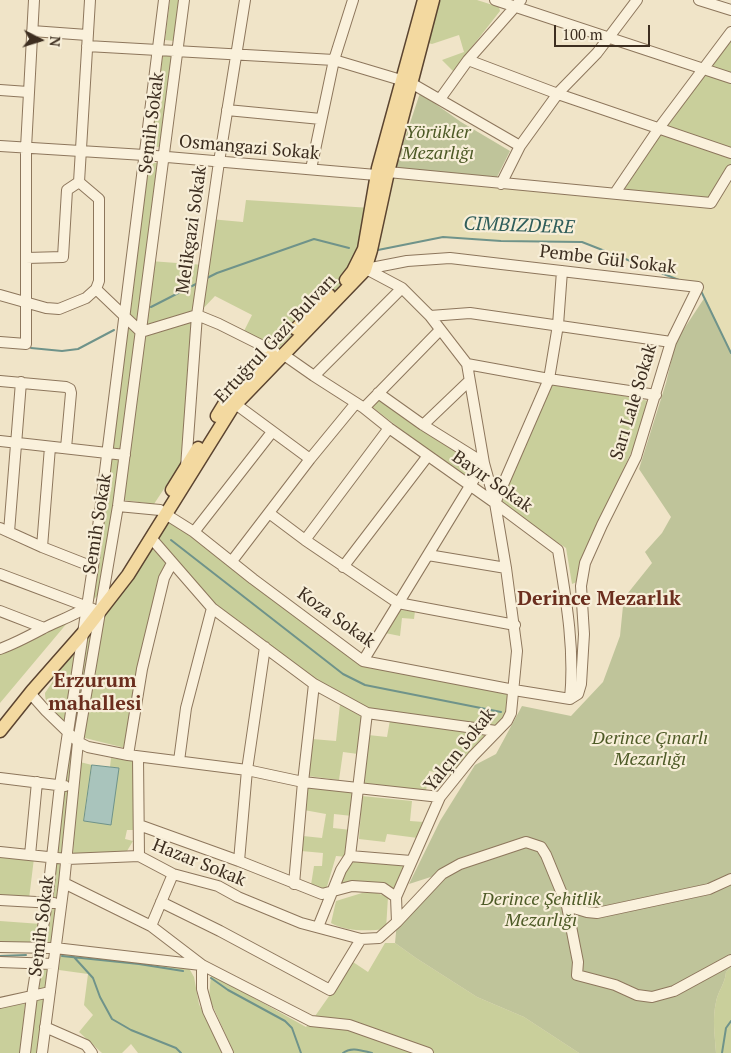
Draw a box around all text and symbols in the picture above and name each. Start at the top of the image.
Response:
north arrow [15,15,65,65]
scale bar [556,15,652,47]
text: 100 m [562,24,603,44]
text: N [46,35,65,47]
street label: Semih Sokak [135,71,169,175]
park label: Yörükler Mezarlığı [402,122,474,164]
street label: Osmangazi Sokak [178,131,320,165]
street label: Melikgazi Sokak [172,165,212,295]
water label: CIMBIZDERE [463,213,575,239]
street label: Pembe Gül Sokak [538,241,678,279]
street label: Ertuğrul Gazi Bulvarı [211,270,341,408]
street label: Sarı Lale Sokak [606,341,662,463]
street label: Bayır Sokak [448,446,536,518]
street label: Semih Sokak [79,472,117,576]
street label: Koza Sokak [293,583,379,653]
district label: Derince Mezarlık [517,587,681,611]
district label: Erzurum mahallesi [48,669,142,716]
street label: Yalçın Sokak [420,704,500,796]
park label: Derince Çınarlı Mezarlığı [592,728,708,771]
street label: Hazar Sokak [149,835,249,891]
street label: Semih Sokak [25,874,59,978]
park label: Derince Şehitlik Mezarlığı [481,889,601,932]

